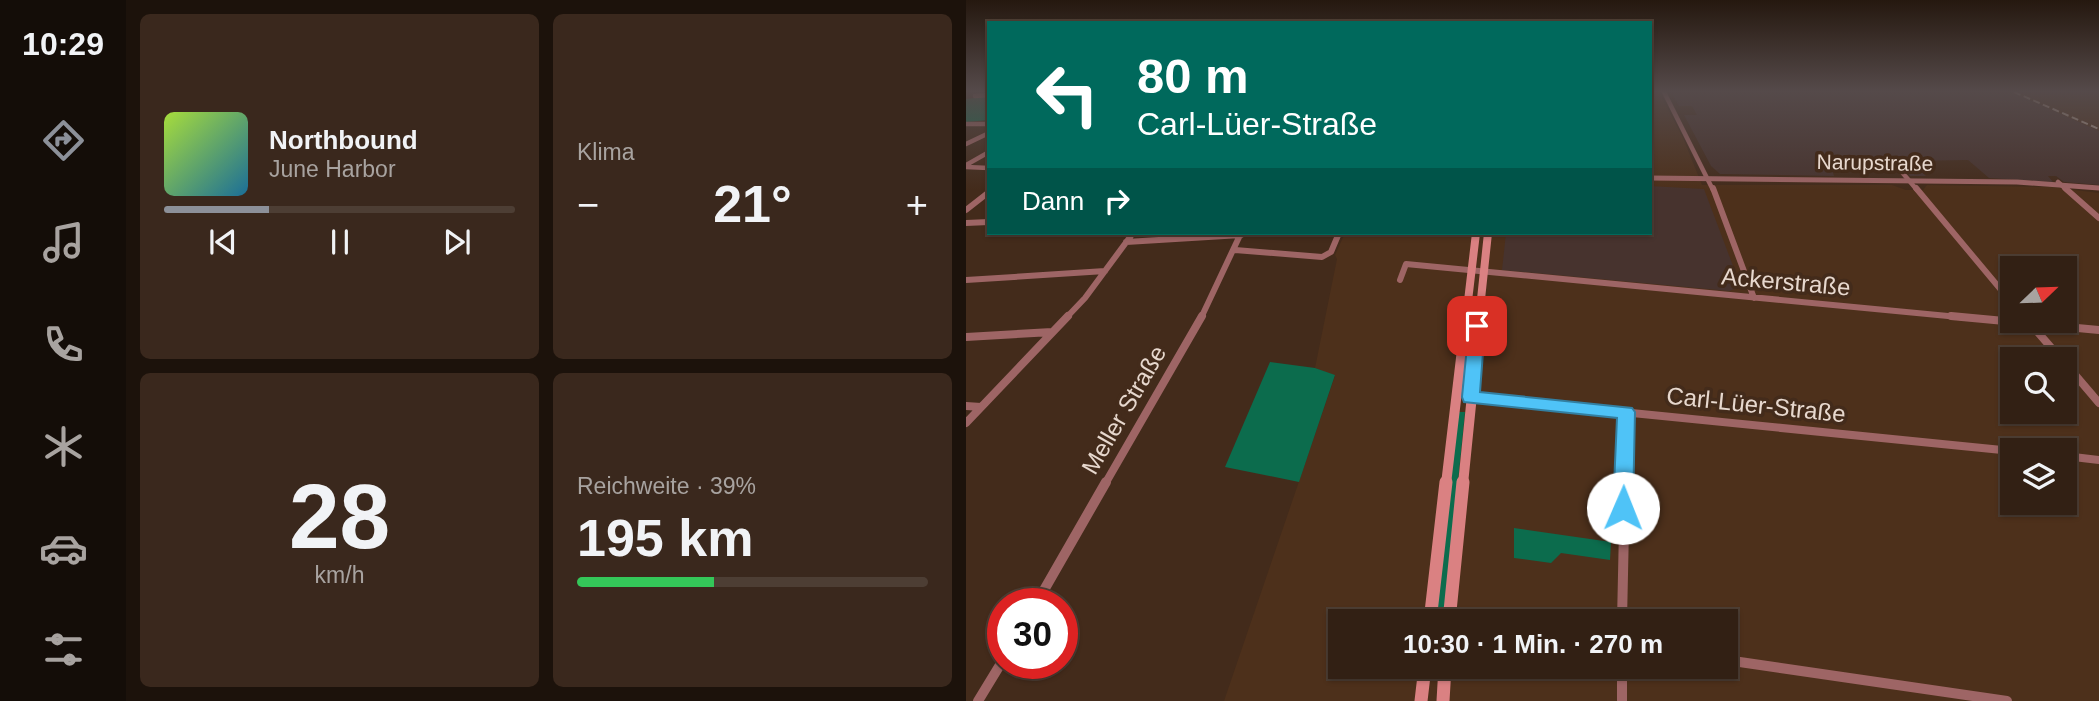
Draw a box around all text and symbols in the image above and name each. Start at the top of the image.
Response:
text: 10:29 [22,26,104,62]
icon: left [1022,49,1113,140]
text: 80 m [1137,49,1249,103]
text: Carl-Lüer-Straße [1137,106,1377,142]
icon: directions [39,116,88,165]
text: Northbound [269,125,418,155]
text: Klima [577,139,635,165]
street label: Narupstraße [1816,150,1934,175]
text: June Harbor [269,156,396,182]
text: 21° [713,175,792,233]
icon: right [1098,182,1136,220]
text: − [577,184,599,226]
text: + [906,184,928,226]
text: Dann [1022,186,1084,216]
icon: music [39,218,88,267]
icon: previous [204,223,242,261]
icon: pause [321,223,359,261]
icon: next [438,223,476,261]
north arrow [2000,256,2077,332]
map controls [2000,256,2077,515]
street label: Ackerstraße [1720,262,1852,301]
pin [1447,296,1507,356]
icon: arrive [1458,307,1496,345]
icon: phone [39,320,88,369]
street label: Meller Straße [1076,341,1171,479]
button: search [2000,347,2077,424]
street label: Carl-Lüer-Straße [1665,382,1847,427]
icon: climate [39,422,88,471]
button: layers [2000,438,2077,515]
text: 28 [289,466,390,567]
position arrow [1586,471,1660,545]
text: Reichweite · 39% [577,473,756,499]
text: 195 km [577,509,753,567]
icon: car [39,524,88,573]
text: km/h [315,562,364,588]
speed limit sign: 30 [987,588,1078,679]
icon: filters [39,625,88,674]
text: 10:30 · 1 Min. · 270 m [1403,629,1663,659]

